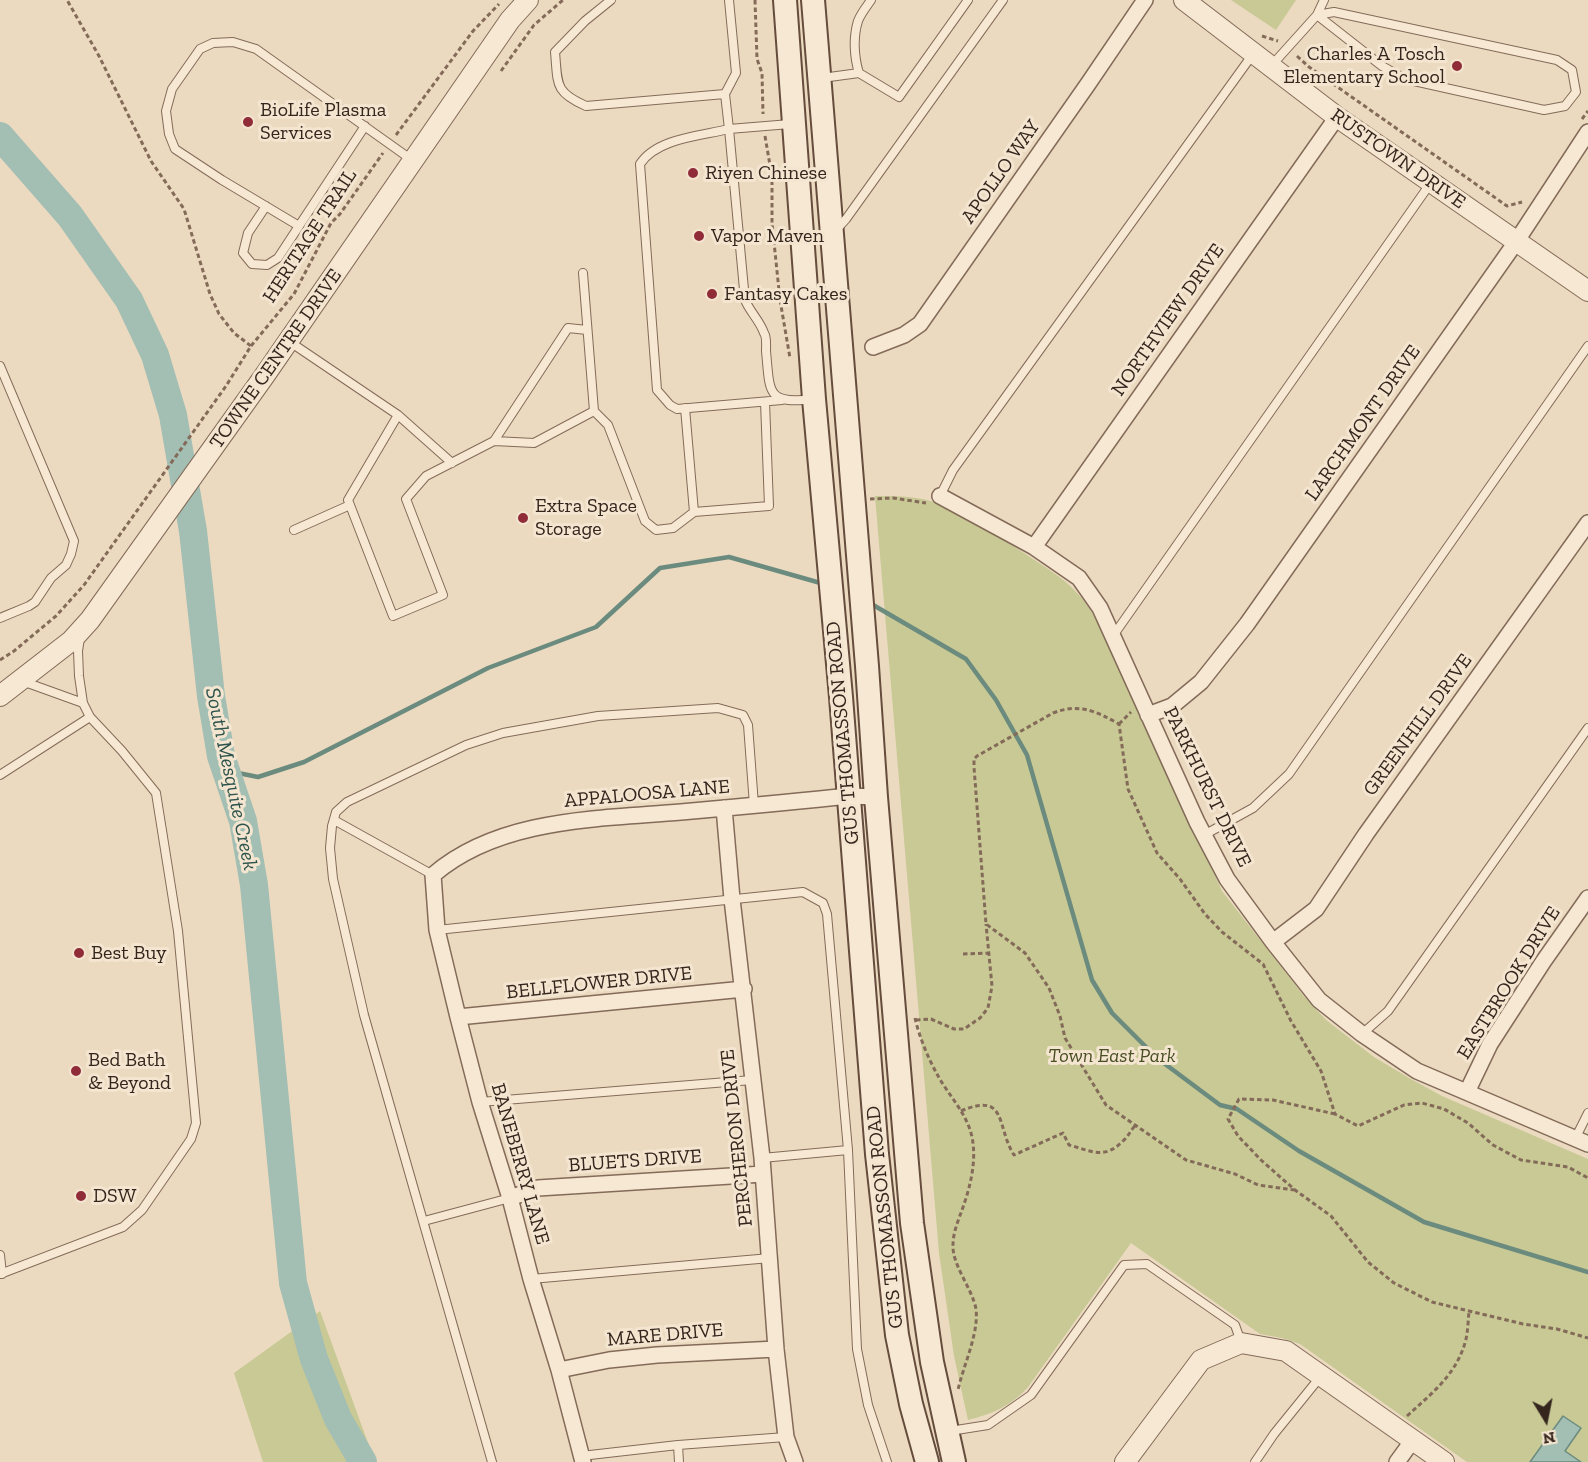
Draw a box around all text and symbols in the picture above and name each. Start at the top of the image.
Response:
place label: Charles A Tosch Elementary School [1283,42,1445,89]
marker: Charles A Tosch Elementary School [1450,59,1464,73]
place label: BioLife Plasma Services [260,98,386,145]
street label: RUSTOWN DRIVE [1326,104,1470,214]
marker: BioLife Plasma Services [241,115,255,129]
street label: APOLLO WAY [956,116,1046,228]
place label: Riyen Chinese [705,161,827,185]
street label: HERITAGE TRAIL [258,165,362,307]
marker: Riyen Chinese [686,166,700,180]
place label: Vapor Maven [711,224,824,248]
marker: Vapor Maven [692,229,706,243]
street label: NORTHVIEW DRIVE [1106,239,1230,401]
street label: TOWNE CENTRE DRIVE [205,264,347,454]
place label: Fantasy Cakes [724,282,847,306]
marker: Fantasy Cakes [705,287,719,301]
street label: LARCHMONT DRIVE [1300,340,1426,506]
place label: Extra Space Storage [535,494,637,541]
marker: Extra Space Storage [516,511,530,525]
street label: GUS THOMASSON ROAD [821,621,865,845]
street label: GREENHILL DRIVE [1358,649,1478,801]
water label: South Mesquite Creek [199,685,263,873]
street label: PARKHURST DRIVE [1158,703,1256,871]
street label: APPALOOSA LANE [563,775,731,813]
street label: EASTBROOK DRIVE [1452,902,1566,1064]
place label: Best Buy [91,941,166,965]
marker: Best Buy [72,946,86,960]
street label: BELLFLOWER DRIVE [505,961,693,1005]
park label: Town East Park [1048,1044,1176,1068]
place label: Bed Bath & Beyond [88,1048,171,1095]
street label: PERCHERON DRIVE [716,1048,758,1228]
marker: Bed Bath & Beyond [69,1064,83,1078]
street label: BANEBERRY LANE [486,1081,554,1247]
street label: GUS THOMASSON ROAD [861,1104,909,1330]
street label: BLUETS DRIVE [567,1144,703,1178]
place label: DSW [93,1184,136,1208]
marker: DSW [74,1189,88,1203]
street label: MARE DRIVE [606,1318,724,1352]
north arrow [1516,1390,1576,1450]
text: N [1542,1428,1557,1449]

